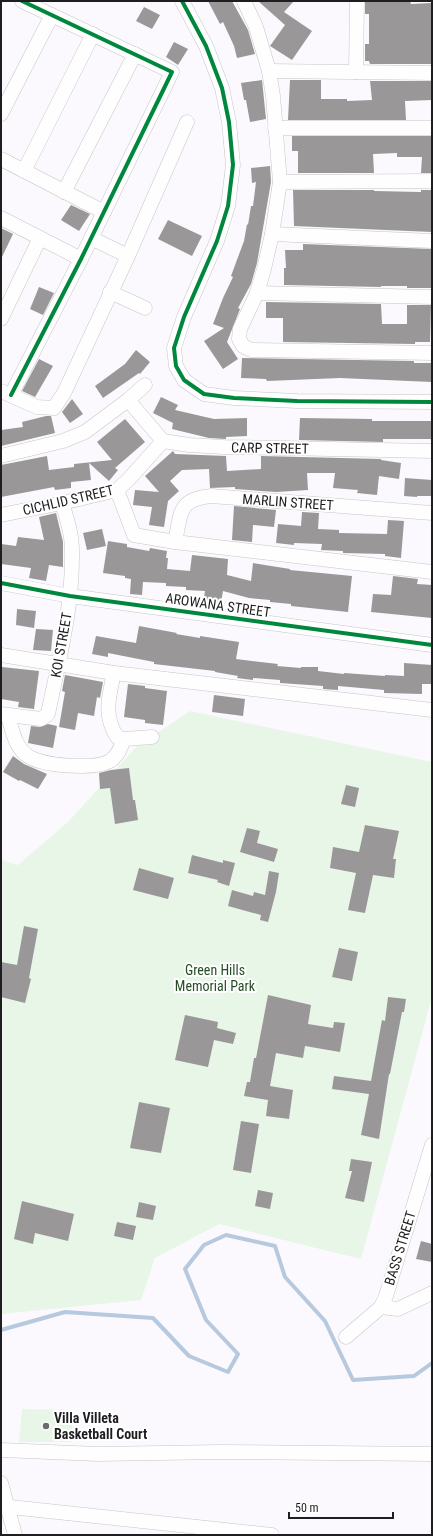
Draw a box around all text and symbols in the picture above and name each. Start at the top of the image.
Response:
street label: CARP STREET [231,439,309,457]
street label: CICHLID STREET [21,482,115,518]
street label: MARLIN STREET [242,491,334,513]
street label: AROWANA STREET [165,590,271,620]
street label: KOI STREET [47,611,75,679]
park label: Green Hills Memorial Park [175,962,256,994]
street label: BASS STREET [381,1209,419,1287]
place label: Villa Villeta Basketball Court [54,1410,147,1442]
marker: Villa Villeta Basketball Court [41,1421,51,1431]
scale bar [289,1494,393,1520]
text: 50 m [295,1501,319,1515]

